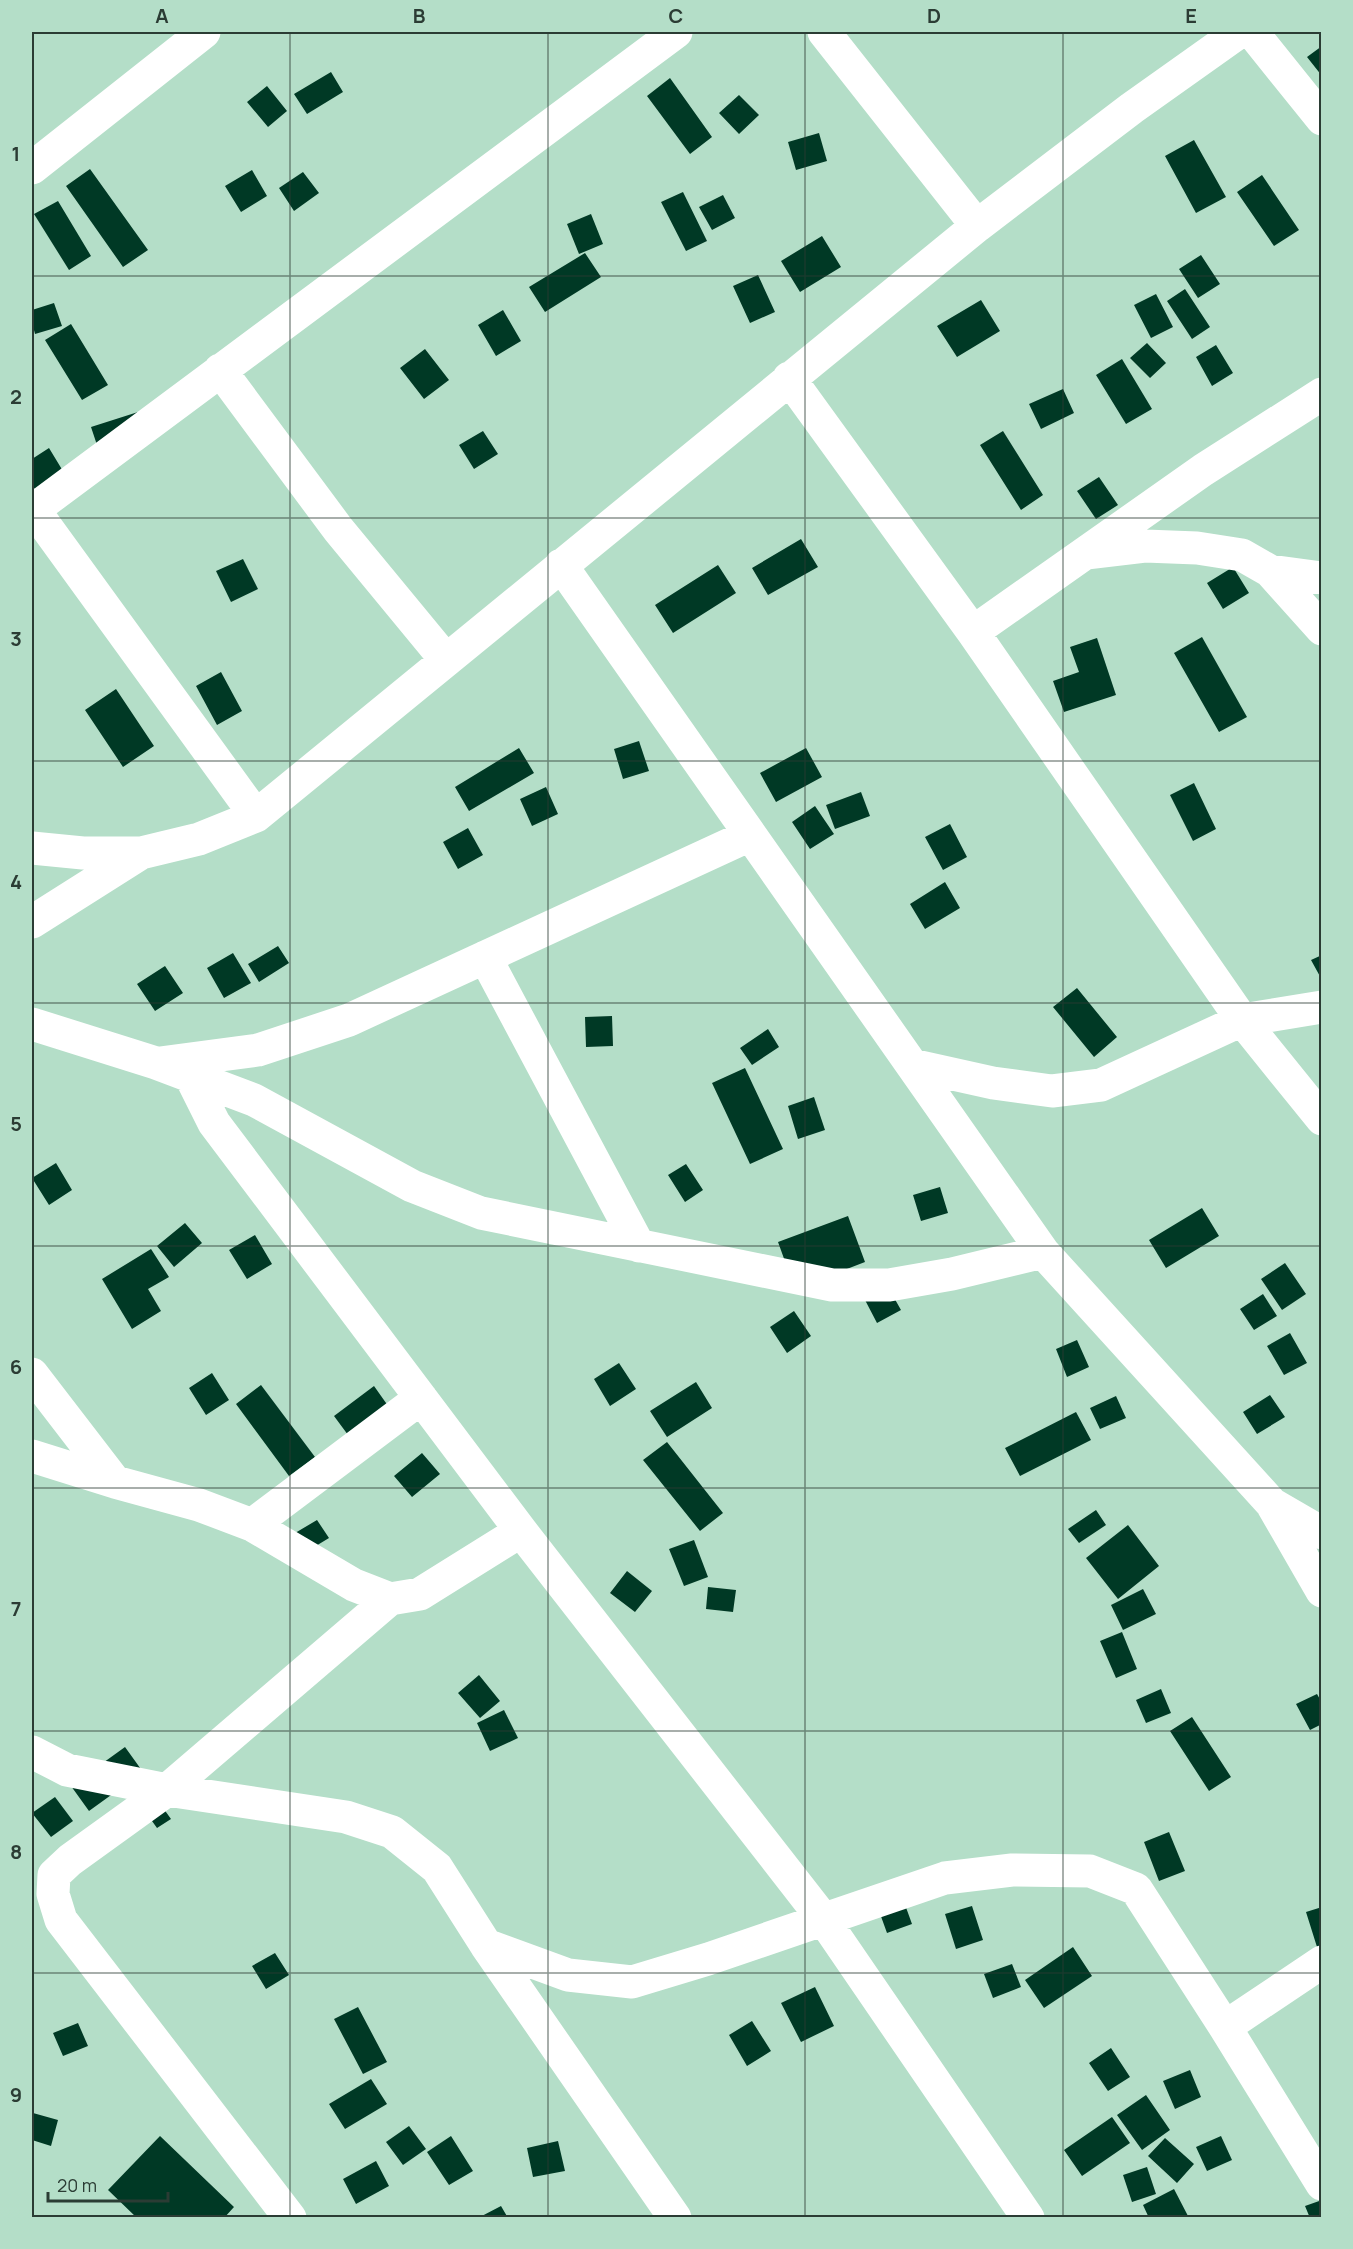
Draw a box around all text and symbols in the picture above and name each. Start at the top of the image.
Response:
text: A [155,2,169,29]
text: B [413,2,426,29]
text: C [669,2,683,29]
text: D [927,2,941,29]
text: E [1185,2,1197,29]
text: 1 [12,140,20,167]
text: 2 [10,383,22,410]
text: 3 [10,625,22,652]
text: 4 [10,868,22,895]
text: 5 [10,1110,22,1137]
text: 6 [10,1353,22,1380]
text: 7 [11,1595,21,1622]
text: 8 [10,1838,22,1865]
text: 9 [10,2081,22,2108]
scale bar [48,2165,168,2203]
text: 20 m [57,2173,97,2197]

